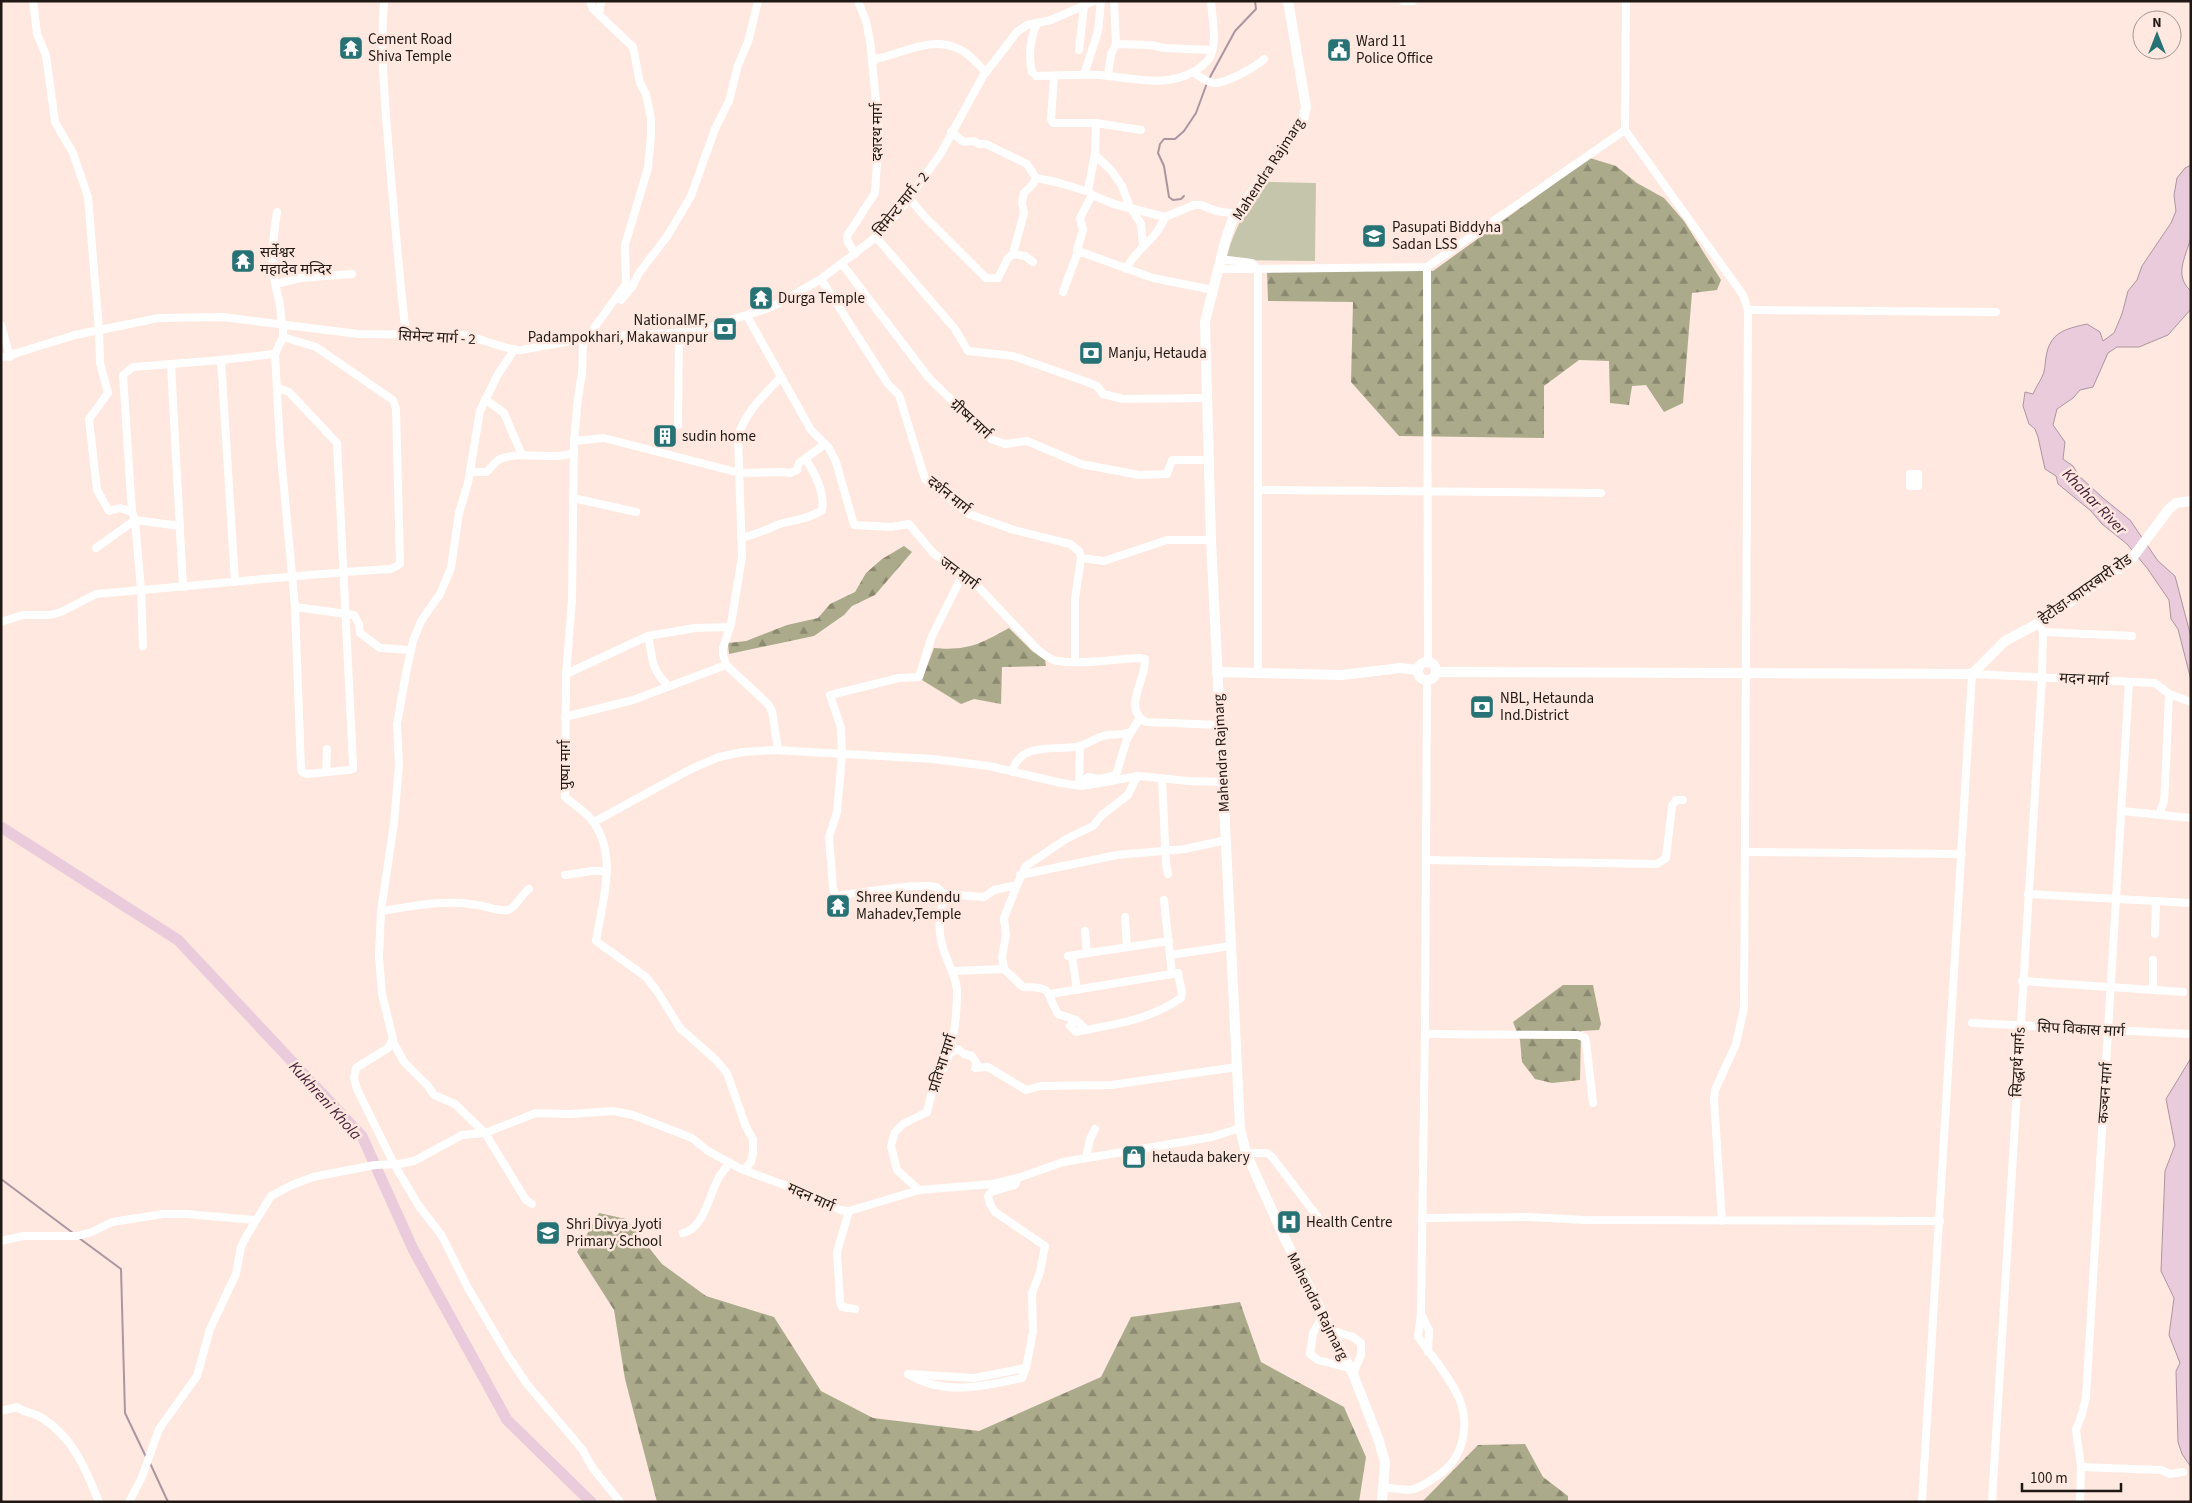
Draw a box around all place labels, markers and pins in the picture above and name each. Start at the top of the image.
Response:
place label: Cement Road Shiva Temple [368,29,452,67]
place label: Ward 11 Police Office [1356,31,1433,69]
temple icon: Cement Road Shiva Temple [338,35,364,61]
public building icon: Ward 11 Police Office [1326,37,1352,63]
place label: Pasupati Biddyha Sadan LSS [1392,217,1501,255]
school or university icon: Pasupati Biddyha Sadan LSS [1361,223,1387,249]
place label: सर्वेश्वर महादेव मन्दिर [260,242,333,280]
temple icon: सर्वेश्वर महादेव मन्दिर [230,248,256,274]
temple icon: Durga Temple [748,285,774,311]
place label: Durga Temple [778,288,865,309]
place label: NationalMF, Padampokhari, Makawanpur [528,310,709,348]
bank icon: NationalMF, Padampokhari, Makawanpur [712,316,738,342]
bank icon: Manju, Hetauda [1078,340,1104,366]
place label: Manju, Hetauda [1108,343,1207,364]
building icon: sudin home [652,423,678,449]
place label: sudin home [682,426,756,447]
place label: NBL, Hetaunda Ind.District [1500,688,1594,726]
bank icon: NBL, Hetaunda Ind.District [1469,694,1495,720]
place label: Shree Kundendu Mahadev,Temple [856,887,961,925]
temple icon: Shree Kundendu Mahadev,Temple [825,893,851,919]
shop icon: hetauda bakery [1121,1144,1147,1170]
place label: hetauda bakery [1152,1147,1250,1168]
hospital icon: Health Centre [1276,1209,1302,1235]
place label: Health Centre [1306,1212,1392,1233]
place label: Shri Divya Jyoti Primary School [566,1214,662,1252]
school or university icon: Shri Divya Jyoti Primary School [535,1220,561,1246]

